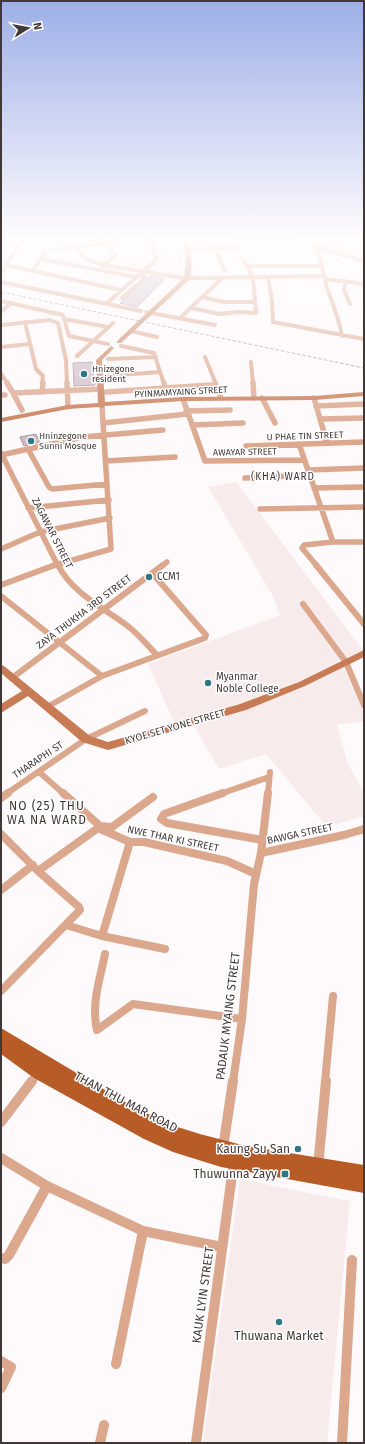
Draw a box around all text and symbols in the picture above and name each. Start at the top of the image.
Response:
north arrow [8,8,48,48]
text: N [30,21,44,31]
place label: Hnizegone resident [92,364,135,384]
marker: Hnizegone resident [79,369,89,379]
street label: PYINMAMYAING STREET [134,385,228,399]
street label: U PHAE TIN STREET [266,430,344,442]
place label: Hninzegone Sunni Mosque [39,431,97,451]
marker: Hninzegone Sunni Mosque [26,436,36,446]
street label: AWAYAR STREET [213,446,277,458]
district label: (KHA) WARD [251,470,315,483]
street label: ZAGAWAR STREET [29,496,75,571]
place label: CCM1 [157,571,180,583]
street label: ZAYA THUKHA 3RD STREET [34,572,135,652]
marker: CCM1 [144,572,154,582]
place label: Myanmar Noble College [216,671,279,695]
marker: Myanmar Noble College [203,678,213,688]
street label: KYOE SET YONE STREET [123,707,227,747]
street label: THARAPHI ST [11,738,66,781]
district label: NO (25) THU WA NA WARD [7,799,87,827]
street label: BAWGA STREET [266,821,335,847]
street label: NWE THAR KI STREET [126,823,221,855]
street label: PADAUK MYAING STREET [213,950,243,1081]
street label: THAN THU MAR ROAD [72,1069,180,1135]
place label: Kaung Su San [216,1142,290,1156]
marker: Kaung Su San [293,1144,303,1154]
place label: Thuwunna Zayy [193,1167,277,1181]
marker: Thuwunna Zayy [280,1169,290,1179]
street label: KAUK LYIN STREET [189,1245,217,1344]
marker: Thuwana Market [274,1317,284,1327]
place label: Thuwana Market [234,1329,324,1343]

